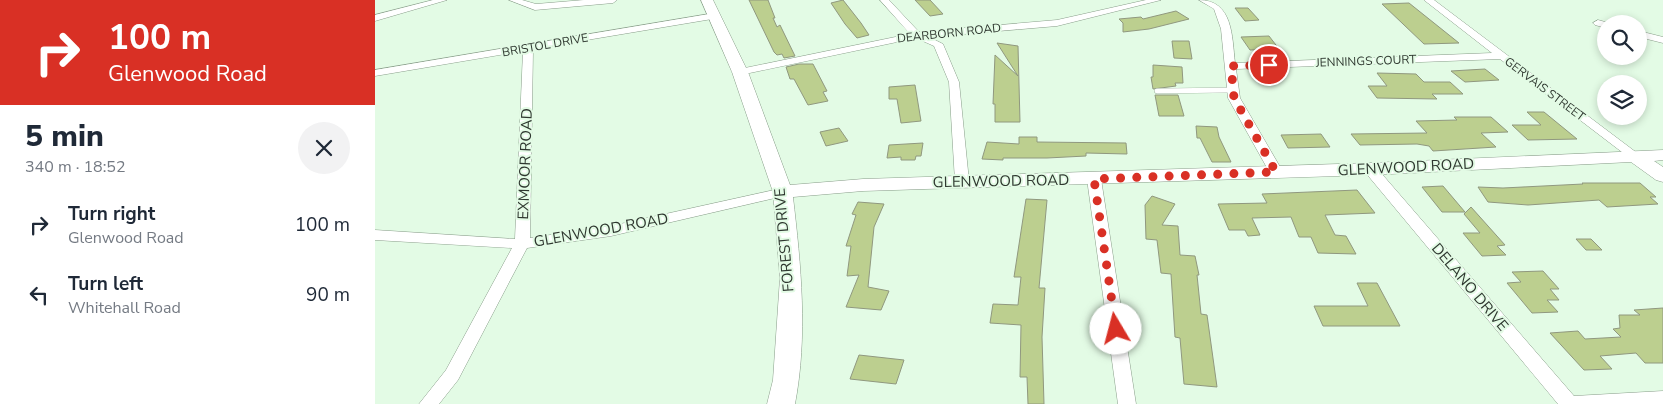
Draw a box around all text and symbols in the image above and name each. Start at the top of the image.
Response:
text: 100 m [108,14,211,61]
map controls [1597,15,1647,125]
button: search [1597,15,1647,65]
icon: right [25,20,90,85]
street label: DEARBORN ROAD [896,20,1002,46]
street label: BRISTOL DRIVE [501,30,589,60]
pin [1248,44,1290,86]
icon: arrive [1255,51,1283,79]
street label: JENNINGS COURT [1314,51,1417,71]
street label: GERVAIS STREET [1501,53,1589,125]
text: Glenwood Road [108,59,267,89]
button: layers [1597,75,1647,125]
street label: EXMOOR ROAD [513,108,537,220]
text: 5 min [25,116,104,157]
button: close [298,122,350,174]
street label: GLENWOOD ROAD [1337,153,1475,181]
text: 340 m · 18:52 [25,156,126,178]
street label: GLENWOOD ROAD [933,170,1069,192]
street label: FOREST DRIVE [770,187,798,293]
text: Turn right [68,201,155,227]
street label: GLENWOOD ROAD [532,208,670,252]
icon: right [25,211,53,239]
text: 100 m [295,212,350,238]
text: Glenwood Road [68,227,184,249]
street label: DELANO DRIVE [1427,239,1513,335]
text: Turn left [68,271,143,297]
icon: left [25,281,53,309]
text: 90 m [306,282,350,308]
text: Whitehall Road [68,297,181,319]
position arrow [1089,302,1141,354]

